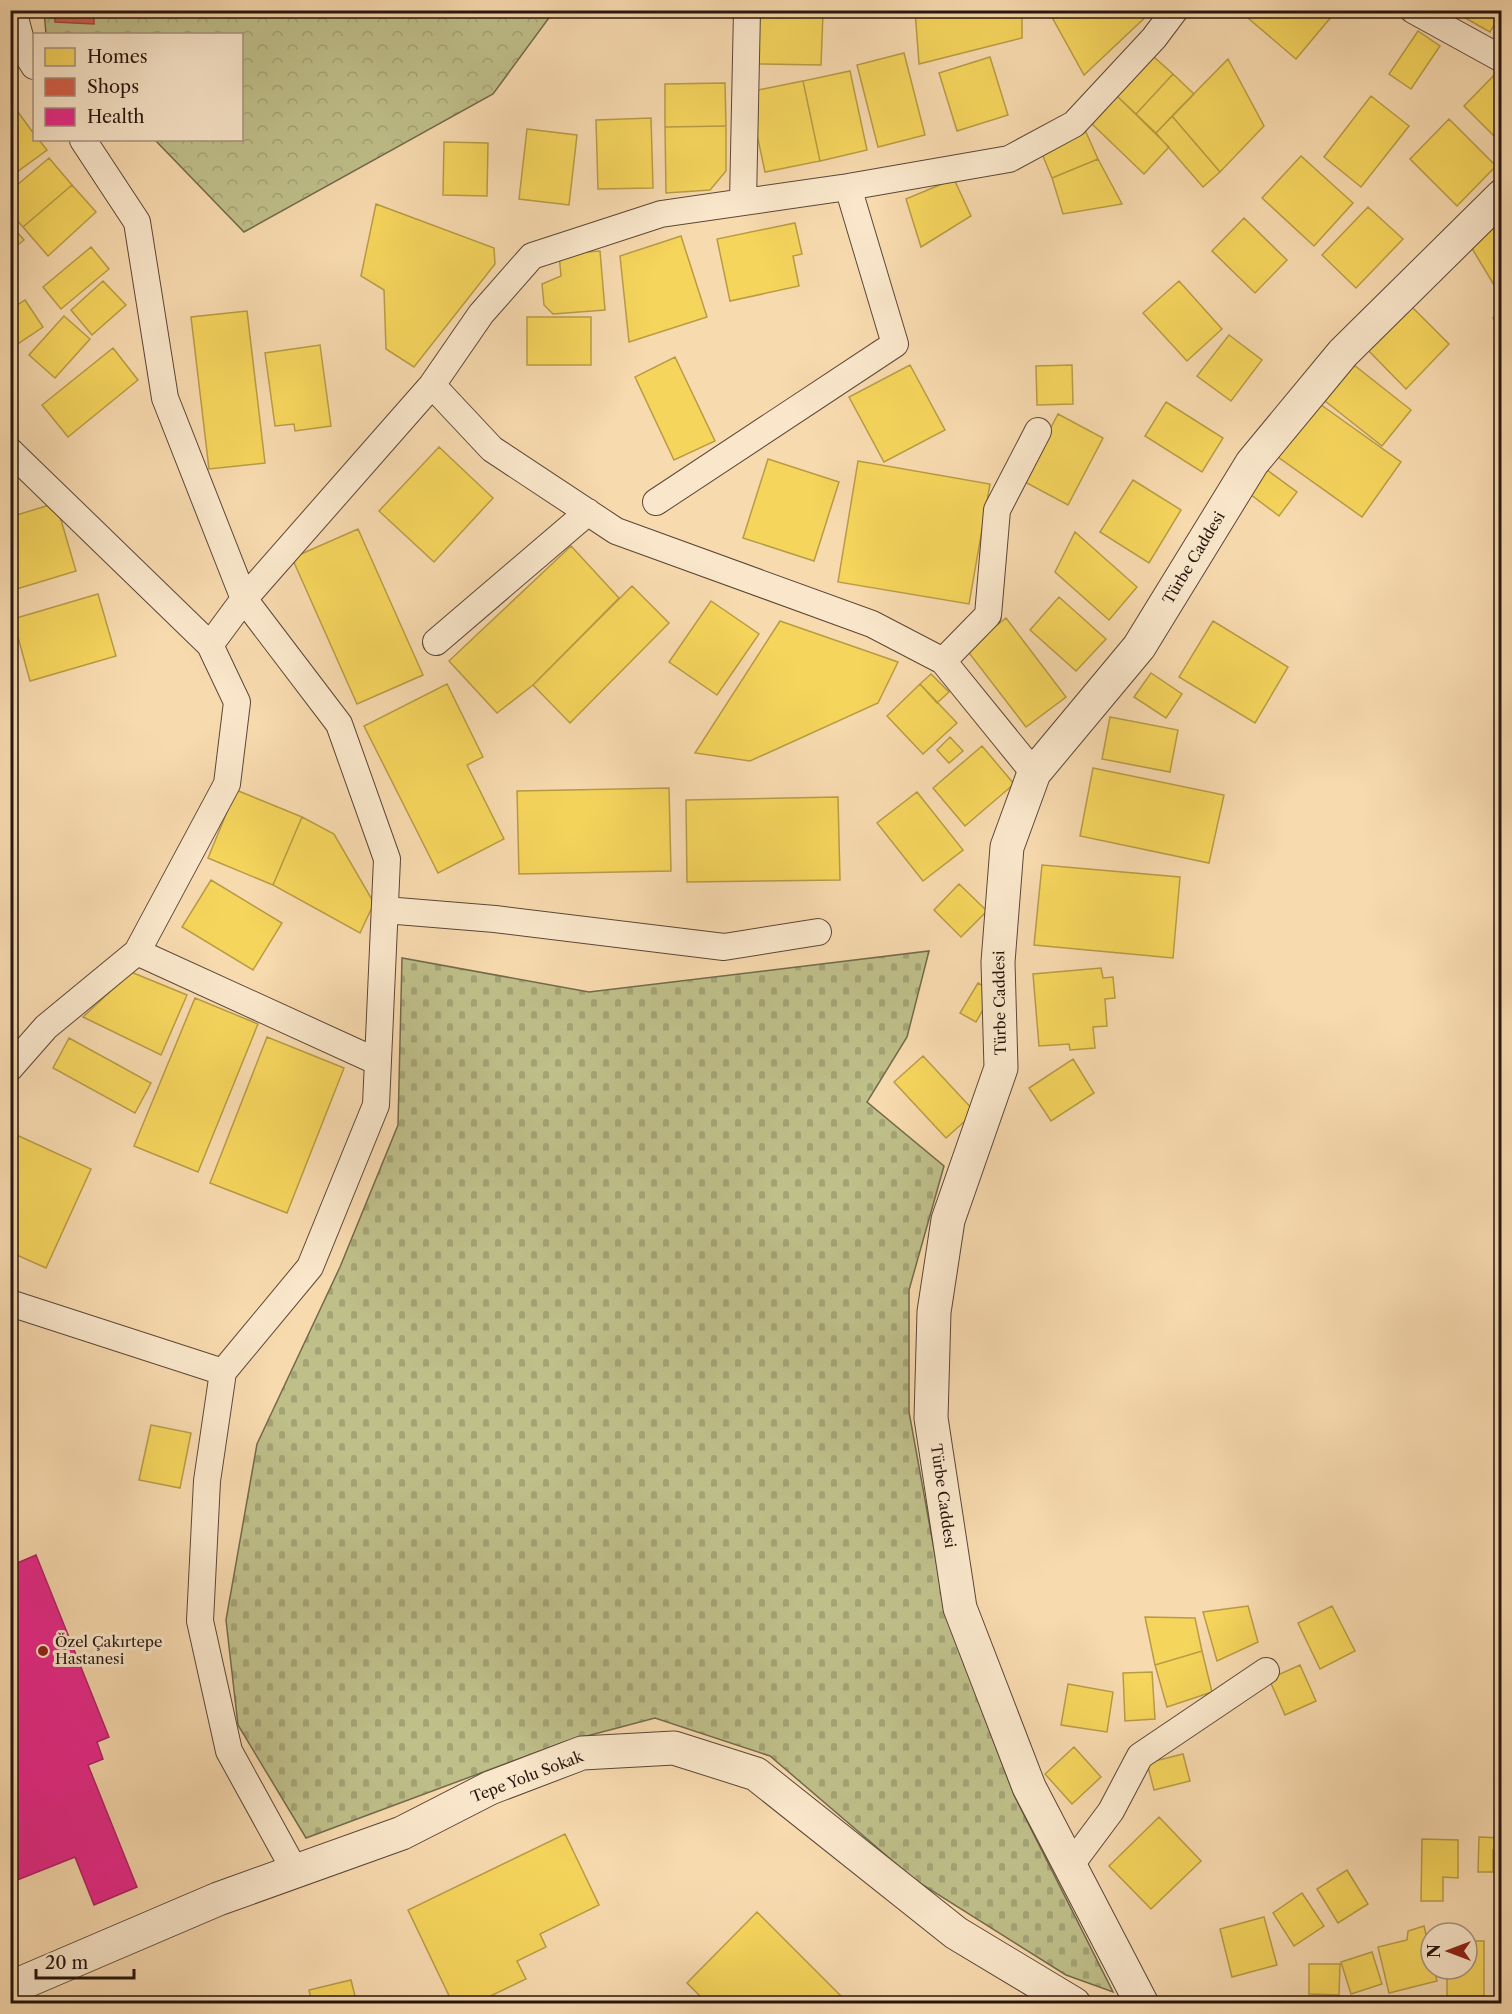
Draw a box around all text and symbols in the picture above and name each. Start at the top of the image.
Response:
legend [33,33,243,141]
text: Homes [87,46,148,68]
text: Shops [87,76,139,98]
text: Health [87,106,145,128]
street label: Türbe Caddesi [1158,508,1229,608]
street label: Türbe Caddesi [989,950,1010,1056]
street label: Türbe Caddesi [927,1443,960,1550]
place label: Özel Çakırtepe Hastanesi [55,1632,162,1668]
marker: Özel Çakırtepe Hastanesi [36,1644,50,1658]
street label: Tepe Yolu Sokak [468,1746,587,1807]
north arrow [1419,1921,1479,1981]
scale bar [36,1942,134,1980]
text: N [1424,1944,1444,1958]
text: 20 m [45,1952,89,1974]

